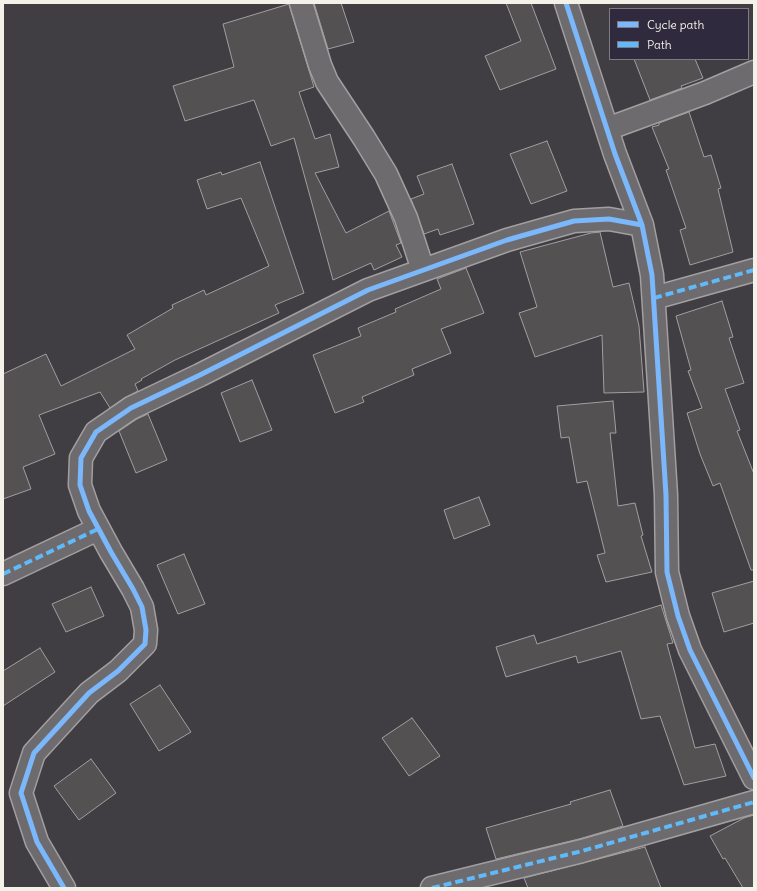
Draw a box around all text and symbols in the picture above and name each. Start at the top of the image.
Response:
legend [609,8,749,60]
text: Cycle path [647,17,704,32]
text: Path [647,37,672,52]

